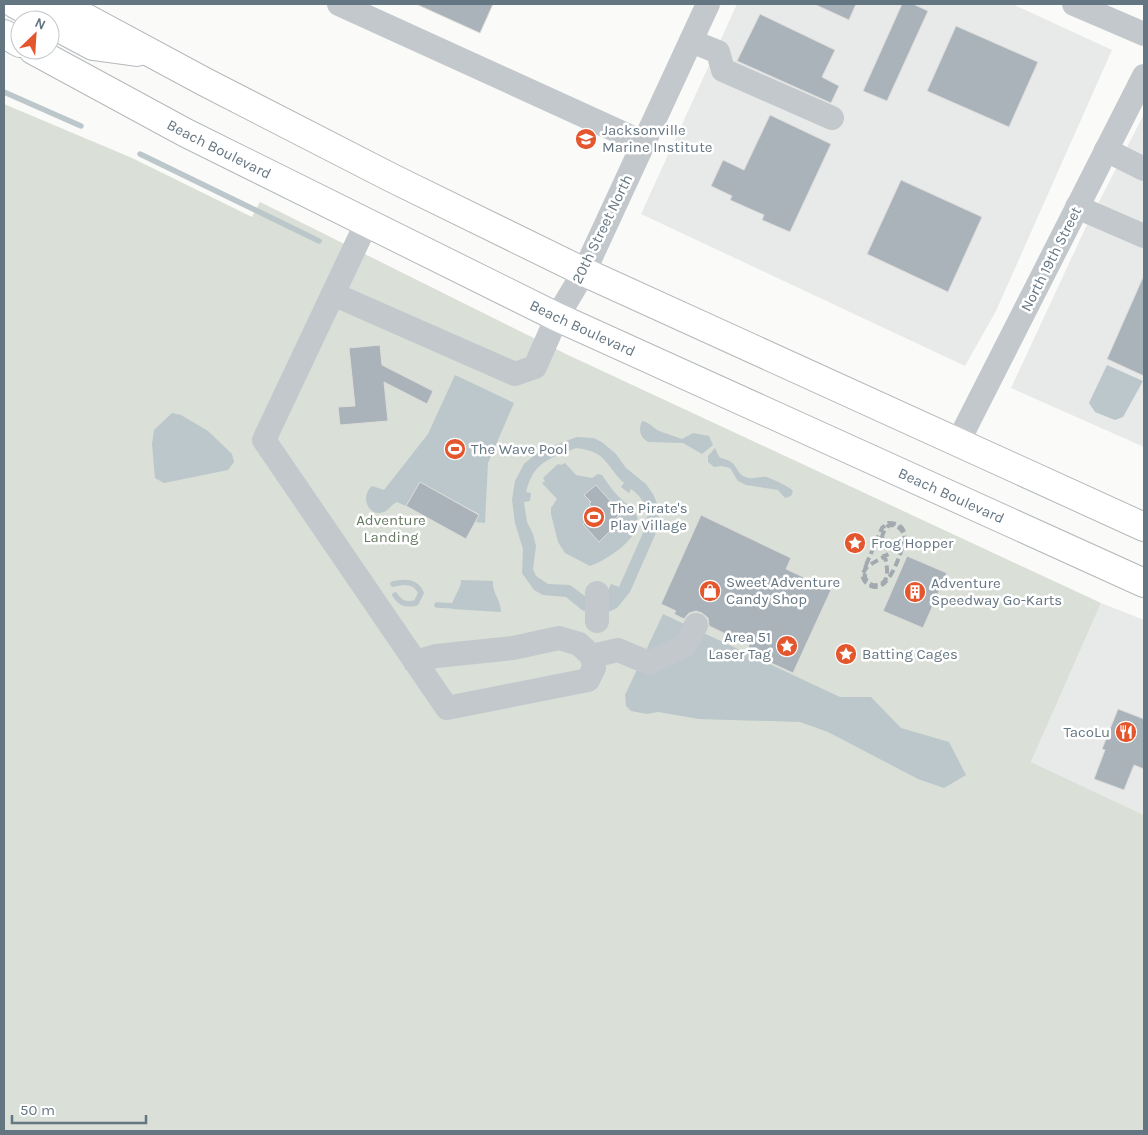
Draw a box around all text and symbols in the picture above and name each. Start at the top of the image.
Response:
north arrow [10,10,60,60]
text: N [32,14,48,33]
street label: Beach Boulevard [164,115,274,183]
place label: Jacksonville Marine Institute [602,121,712,156]
school or university icon: Jacksonville Marine Institute [574,127,598,151]
street label: 20th Street North [568,171,636,287]
street label: North 19th Street [1017,203,1085,314]
street label: Beach Boulevard [527,296,638,360]
sports icon: The Wave Pool [443,437,467,461]
place label: The Wave Pool [471,440,568,458]
street label: Beach Boulevard [895,464,1007,527]
place label: The Pirate's Play Village [610,499,688,534]
sports icon: The Pirate's Play Village [582,505,606,529]
park label: Adventure Landing [356,511,426,546]
place icon: Frog Hopper [843,531,867,555]
place label: Frog Hopper [871,534,954,552]
place label: Sweet Adventure Candy Shop [726,573,840,608]
place label: Adventure Speedway Go-Karts [931,574,1062,609]
shop icon: Sweet Adventure Candy Shop [698,579,722,603]
building icon: Adventure Speedway Go-Karts [903,580,927,604]
place label: Area 51 Laser Tag [708,628,772,663]
place icon: Area 51 Laser Tag [775,634,799,658]
place icon: Batting Cages [834,642,858,666]
place label: Batting Cages [862,645,958,663]
restaurant icon: TacoLu [1114,720,1138,744]
place label: TacoLu [1064,723,1110,741]
scale bar [12,1092,146,1124]
text: 50 m [20,1101,55,1119]

